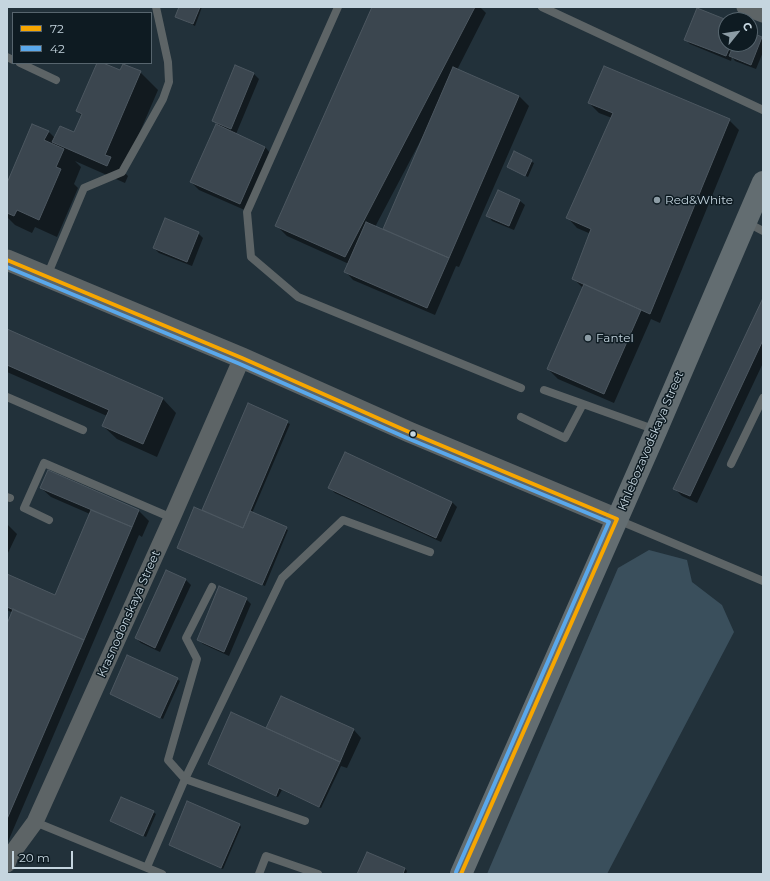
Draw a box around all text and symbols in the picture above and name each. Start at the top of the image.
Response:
legend [12,12,152,64]
north arrow [718,12,758,52]
text: С [739,20,756,33]
text: 72 [50,21,64,36]
text: 42 [50,41,65,56]
place label: Red&White [665,193,733,207]
marker: Red&White [652,195,662,205]
place label: Fantel [596,331,634,345]
marker: Fantel [583,333,593,343]
street label: Khlebozavodskaya Street [615,369,687,513]
unlabelled marker [408,429,418,439]
street label: Krasnodonskaya Street [94,548,164,680]
scale bar [14,843,75,869]
text: 20 m [19,850,50,865]

